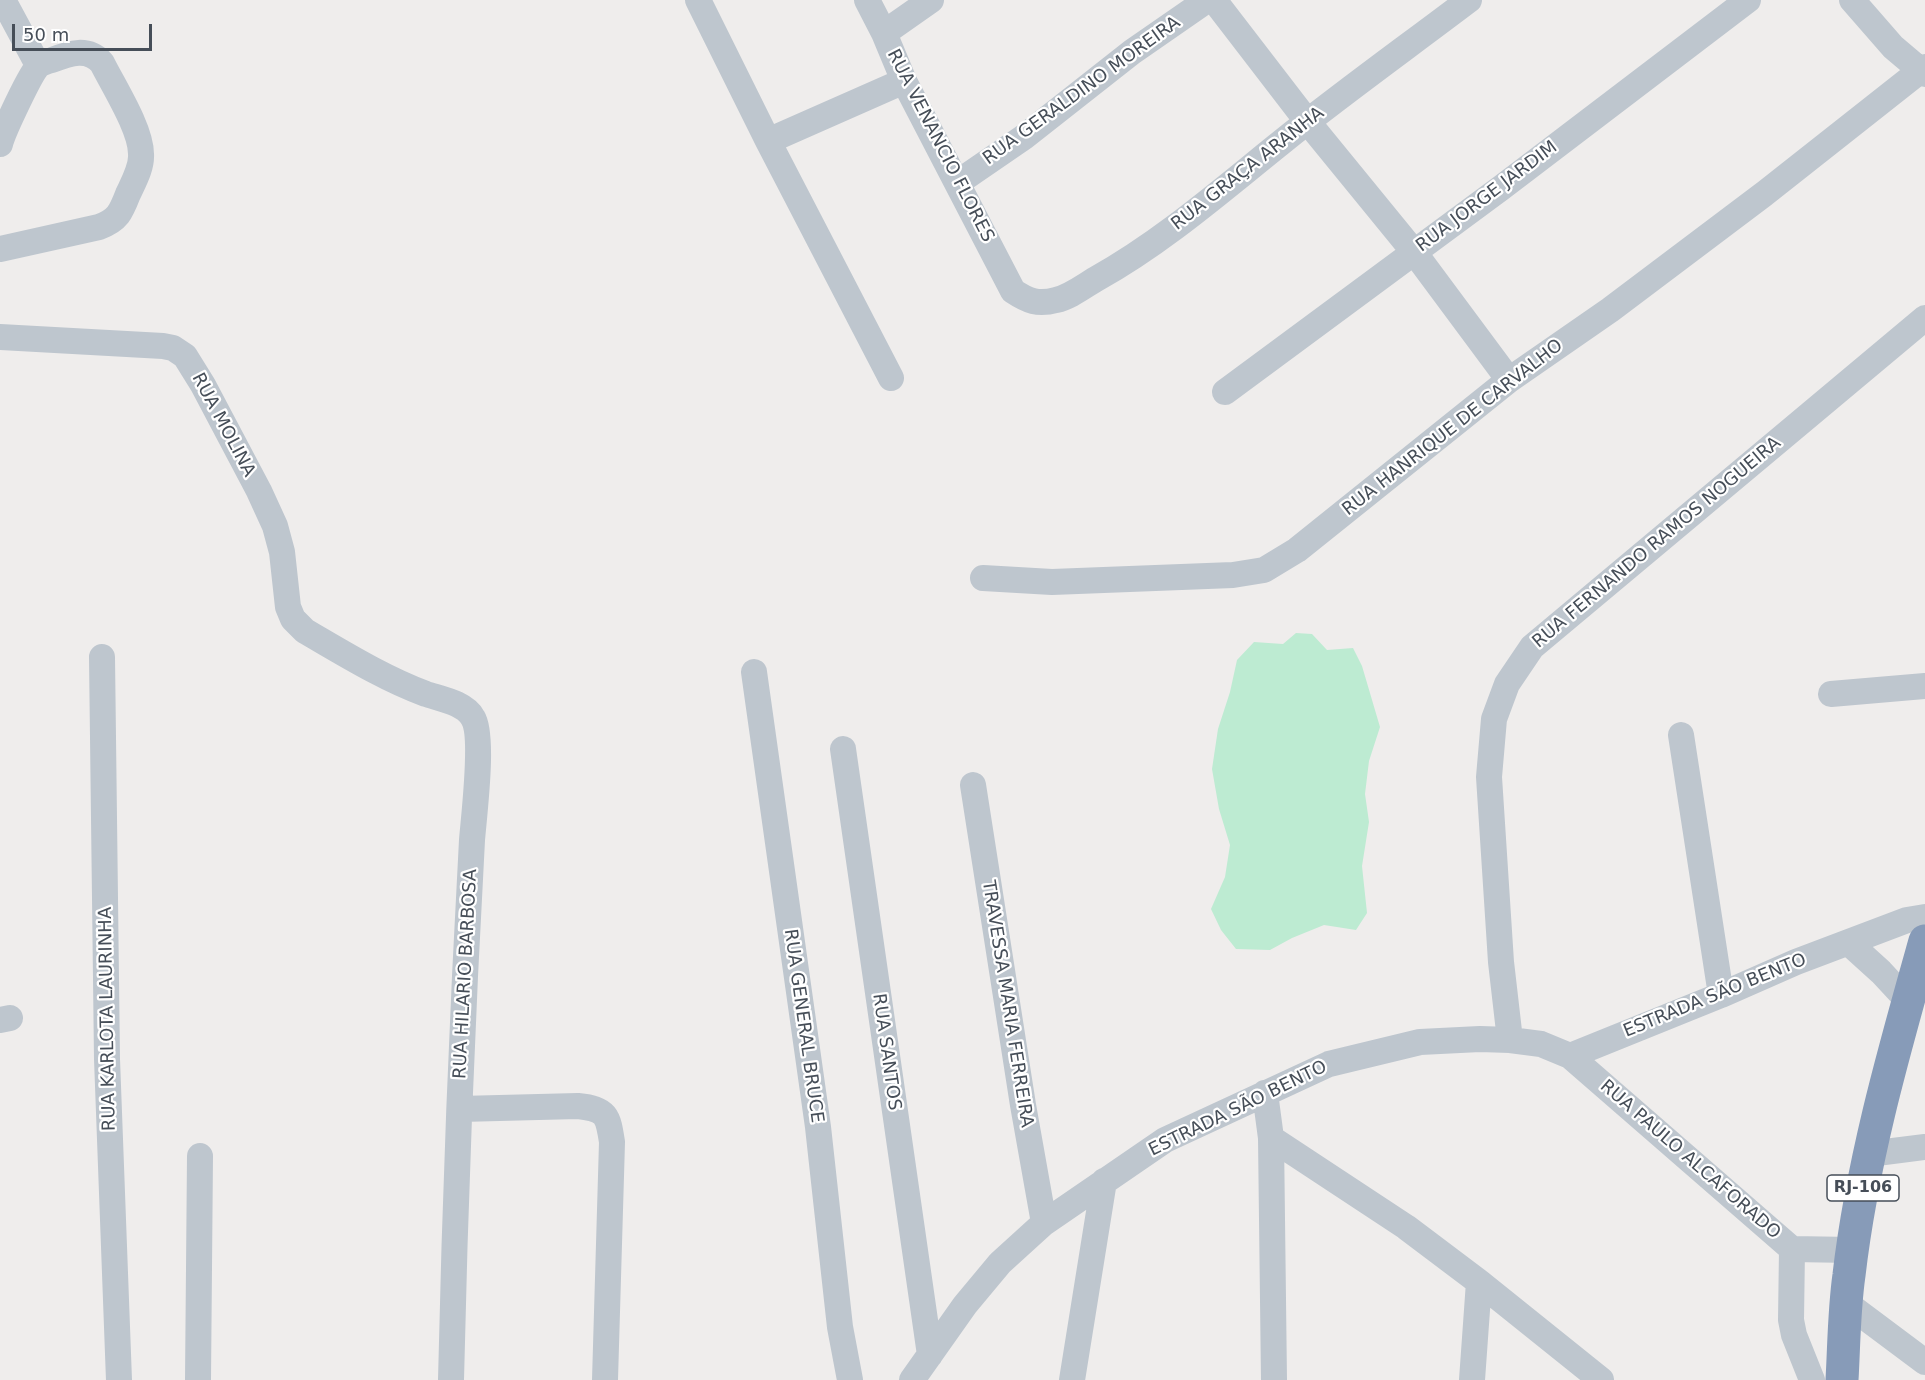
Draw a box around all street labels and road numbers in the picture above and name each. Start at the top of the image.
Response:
street label: RUA GERALDINO MOREIRA [979,12,1185,170]
street label: RUA VENANCIO FLORES [882,46,998,246]
street label: RUA GRAÇA ARANHA [1167,103,1329,235]
street label: RUA JORGE JARDIM [1412,137,1562,257]
street label: RUA HANRIQUE DE CARVALHO [1338,335,1568,521]
street label: RUA MOLINA [187,369,259,481]
street label: RUA FERNANDO RAMOS NOGUEIRA [1528,433,1786,653]
street label: RUA HILARIO BARBOSA [450,868,482,1080]
street label: TRAVESSA MARIA FERREIRA [977,879,1037,1129]
street label: RUA KARLOTA LAURINHA [95,907,121,1131]
street label: RUA GENERAL BRUCE [779,928,827,1124]
street label: ESTRADA SÃO BENTO [1620,949,1810,1043]
street label: RUA SANTOS [867,992,905,1112]
street label: ESTRADA SÃO BENTO [1145,1056,1331,1162]
street label: RUA PAULO ALCAFORADO [1595,1076,1785,1244]
road number: RJ-106 [1827,1175,1899,1201]

